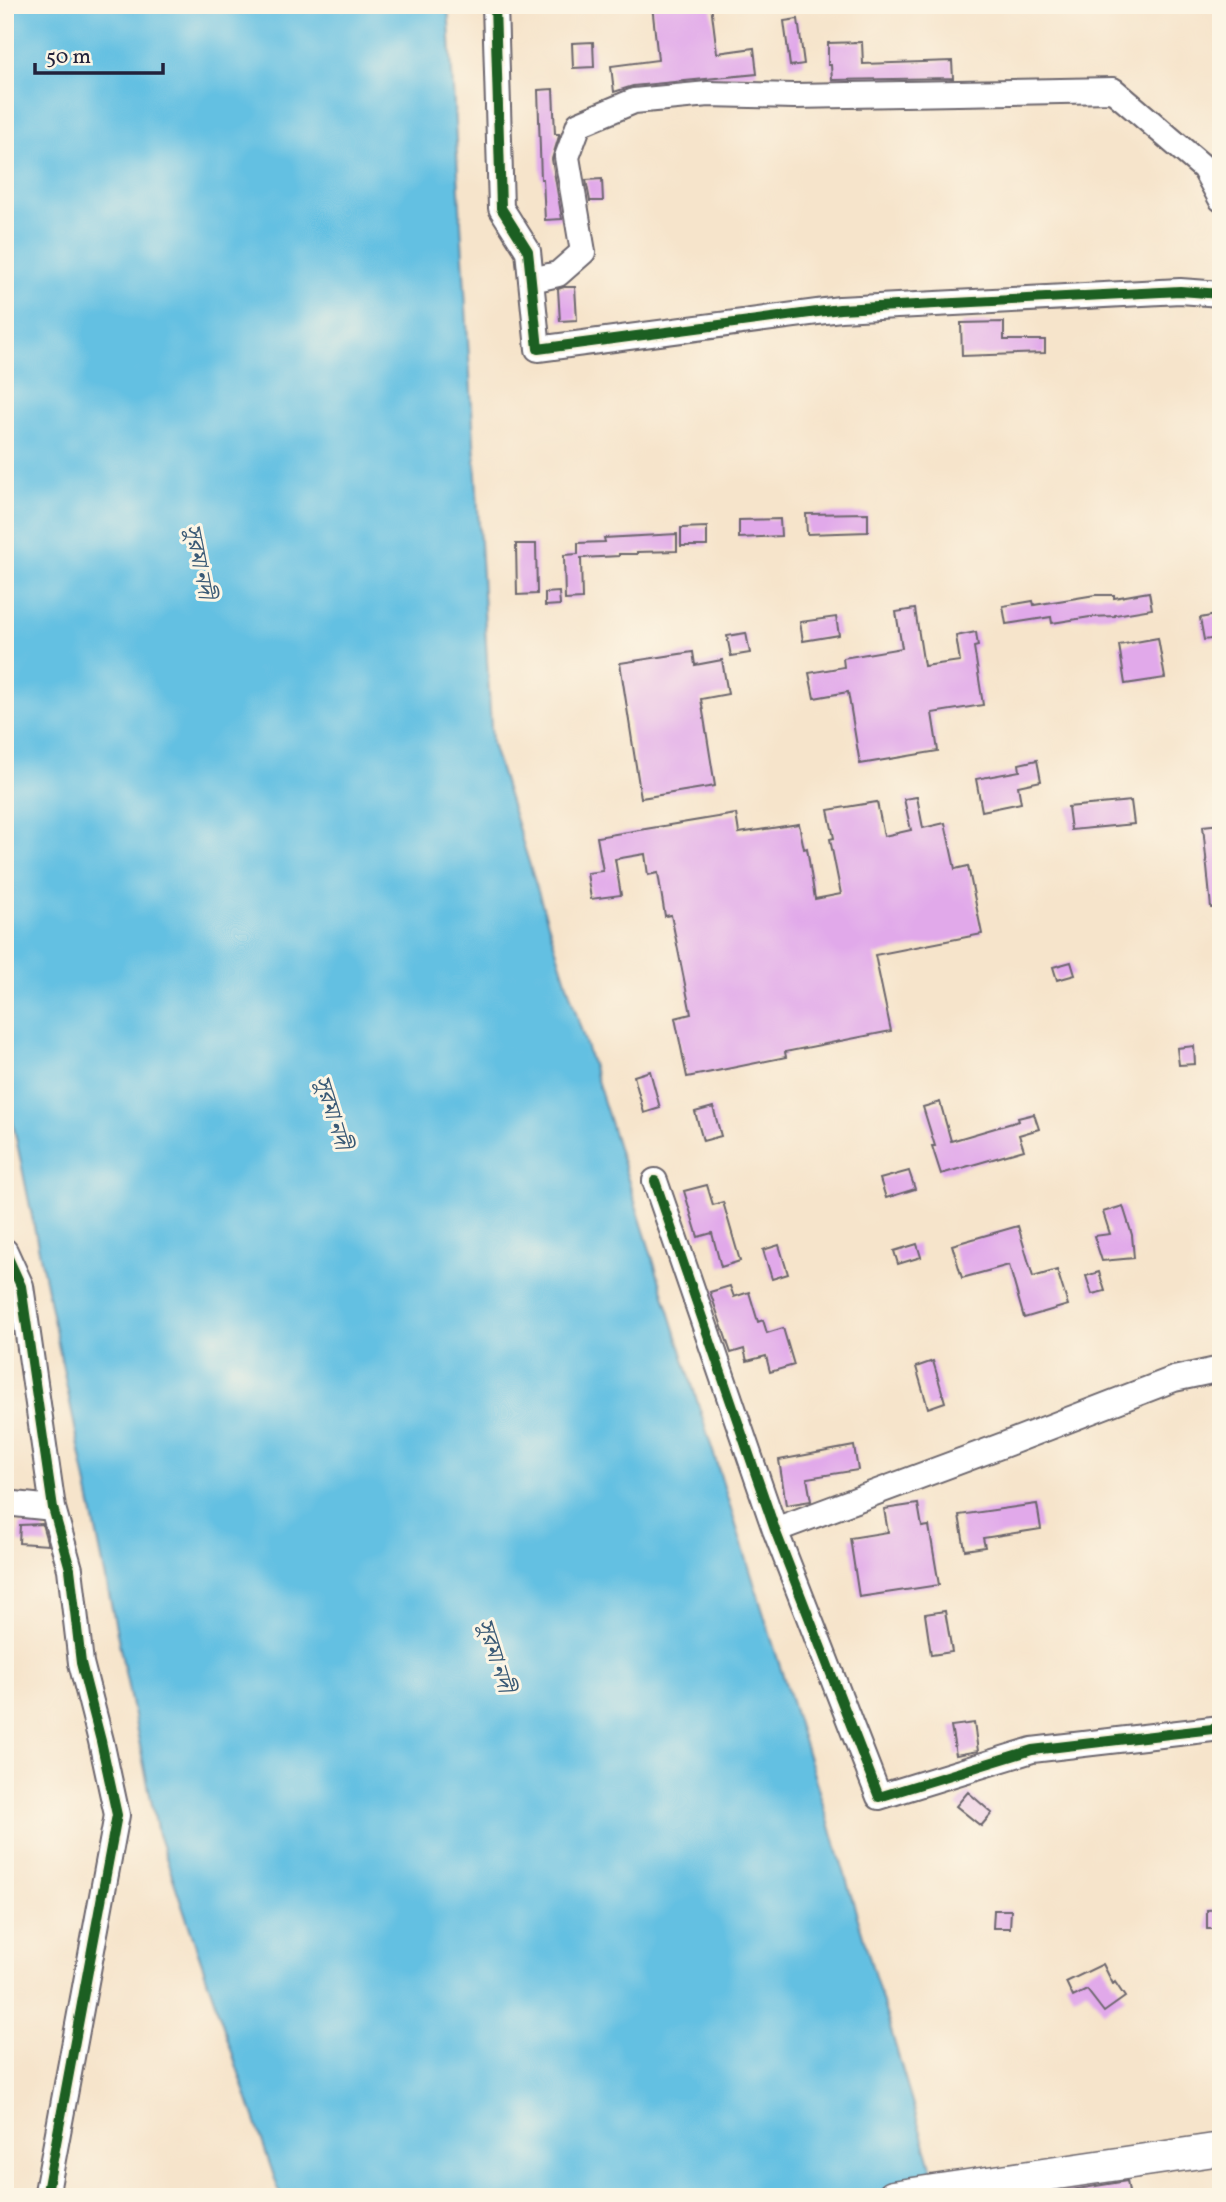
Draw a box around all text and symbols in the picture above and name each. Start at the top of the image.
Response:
scale bar [35,32,163,76]
text: 50 m [46,43,91,72]
water label: সুরমা নদী [175,521,221,604]
water label: সুরমা নদী [305,1072,358,1156]
water label: সুরমা নদী [468,1615,521,1699]

